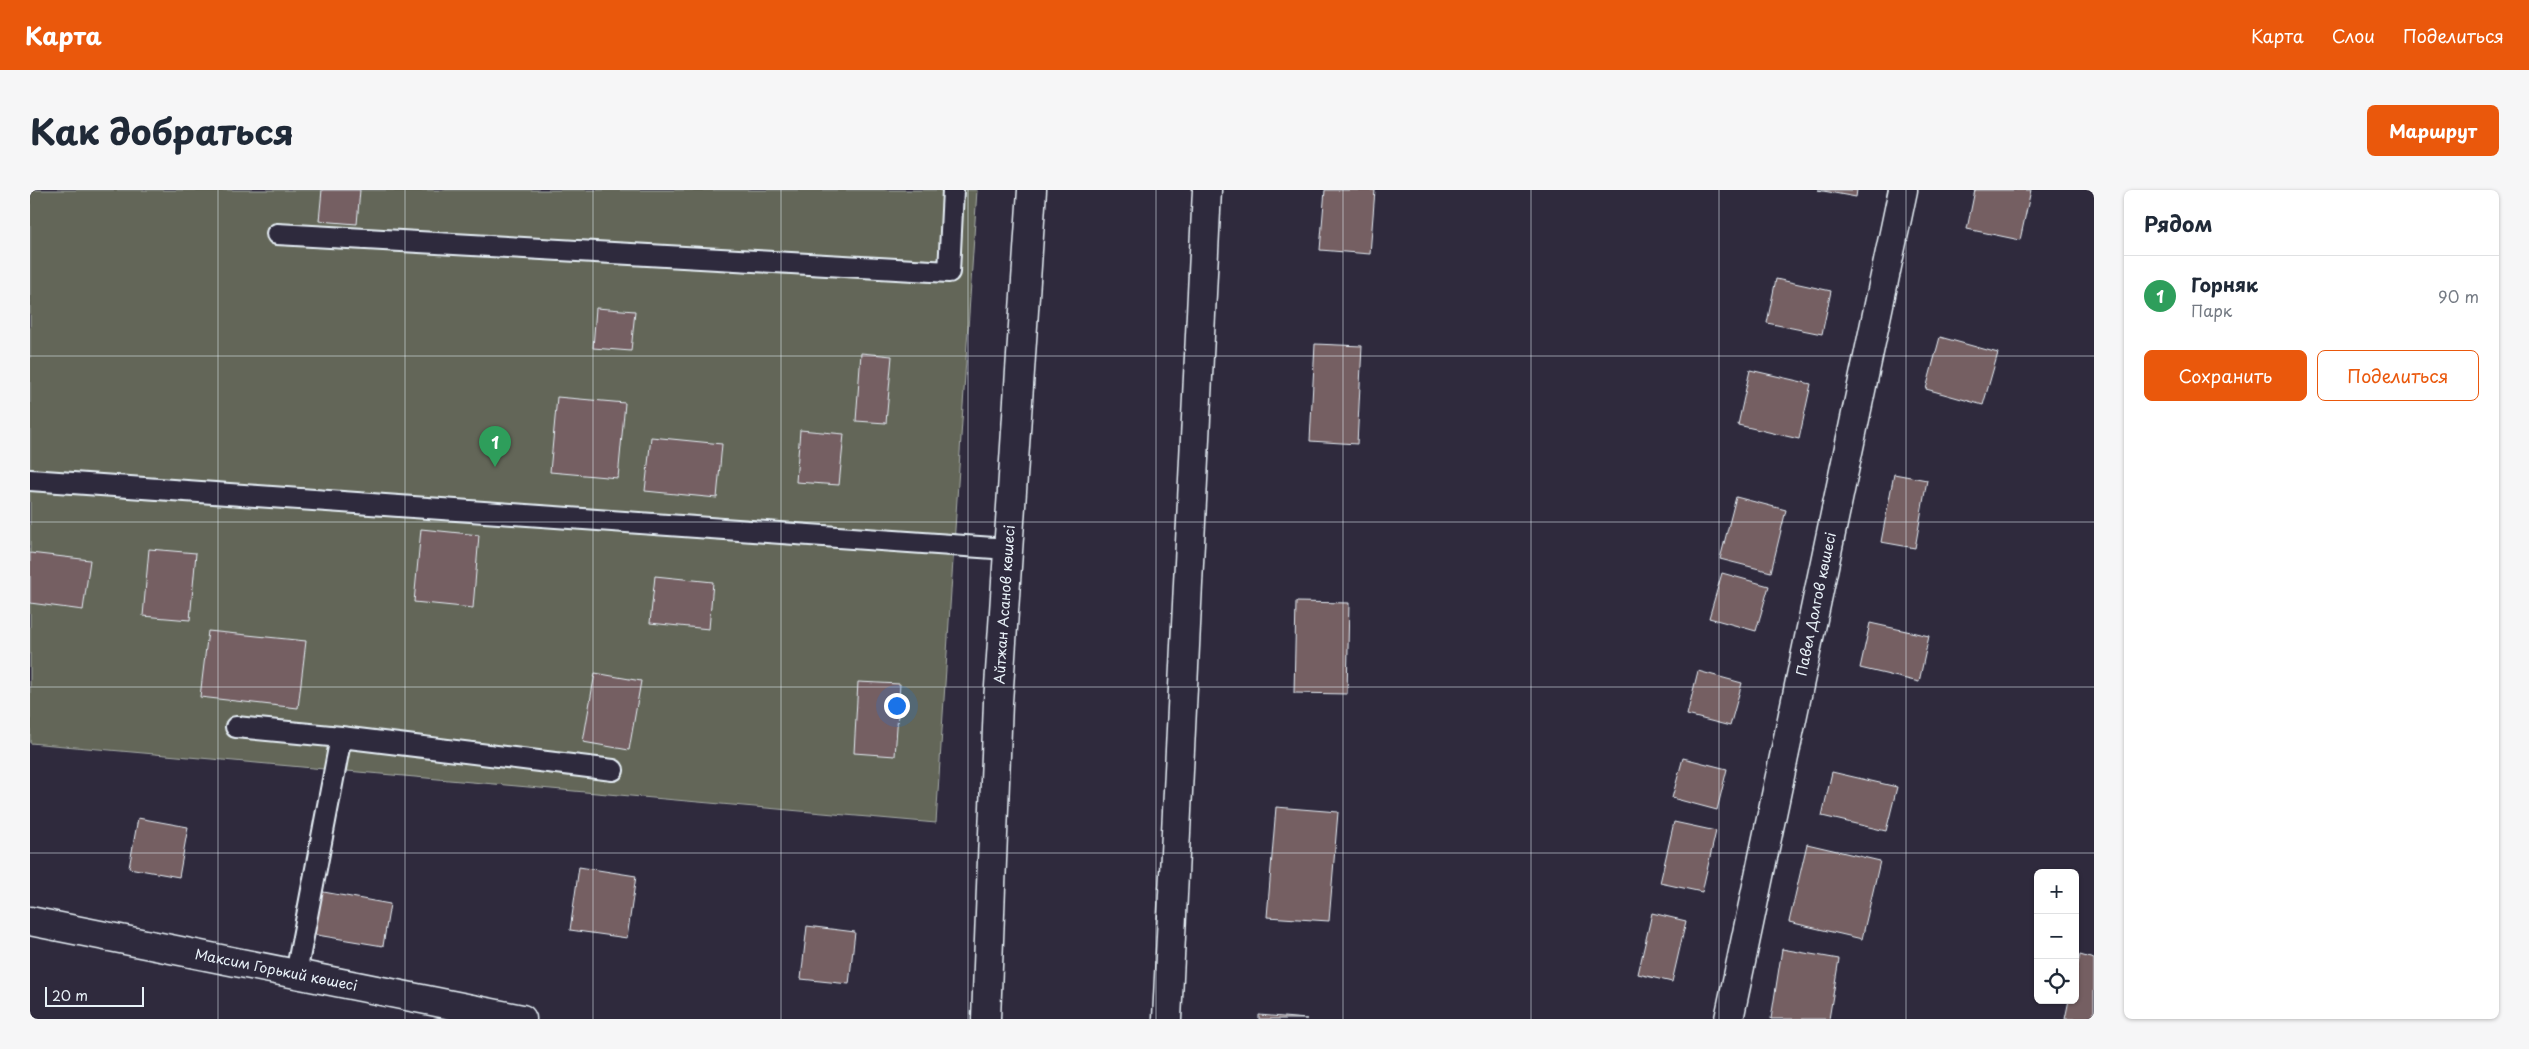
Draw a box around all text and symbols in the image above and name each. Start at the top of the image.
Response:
text: Карта [25,17,102,53]
text: Карта [2251,22,2304,49]
text: Слои [2332,22,2375,49]
text: Поделиться [2403,22,2504,49]
text: Как добраться [30,104,294,157]
button: Маршрут [2367,105,2499,156]
text: Рядом [2144,207,2212,239]
text: Горняк [2191,270,2258,298]
text: 1 [2156,284,2164,308]
text: 90 m [2438,284,2479,308]
text: Парк [2191,298,2232,322]
button: Сохранить [2144,350,2307,401]
button: Поделиться [2317,350,2479,401]
pin: 1 [479,426,511,467]
street label: Айтжан Асанов көшесі [988,524,1020,685]
street label: Павел Долгов көшесі [1790,530,1841,678]
your location [884,693,910,719]
map controls [2034,869,2079,1004]
button: + [2034,869,2079,914]
button: − [2034,914,2079,959]
street label: Максим Горький көшесі [193,943,359,996]
button: locate [2034,959,2079,1004]
scale bar [45,984,144,1007]
text: 20 m [52,985,88,1006]

